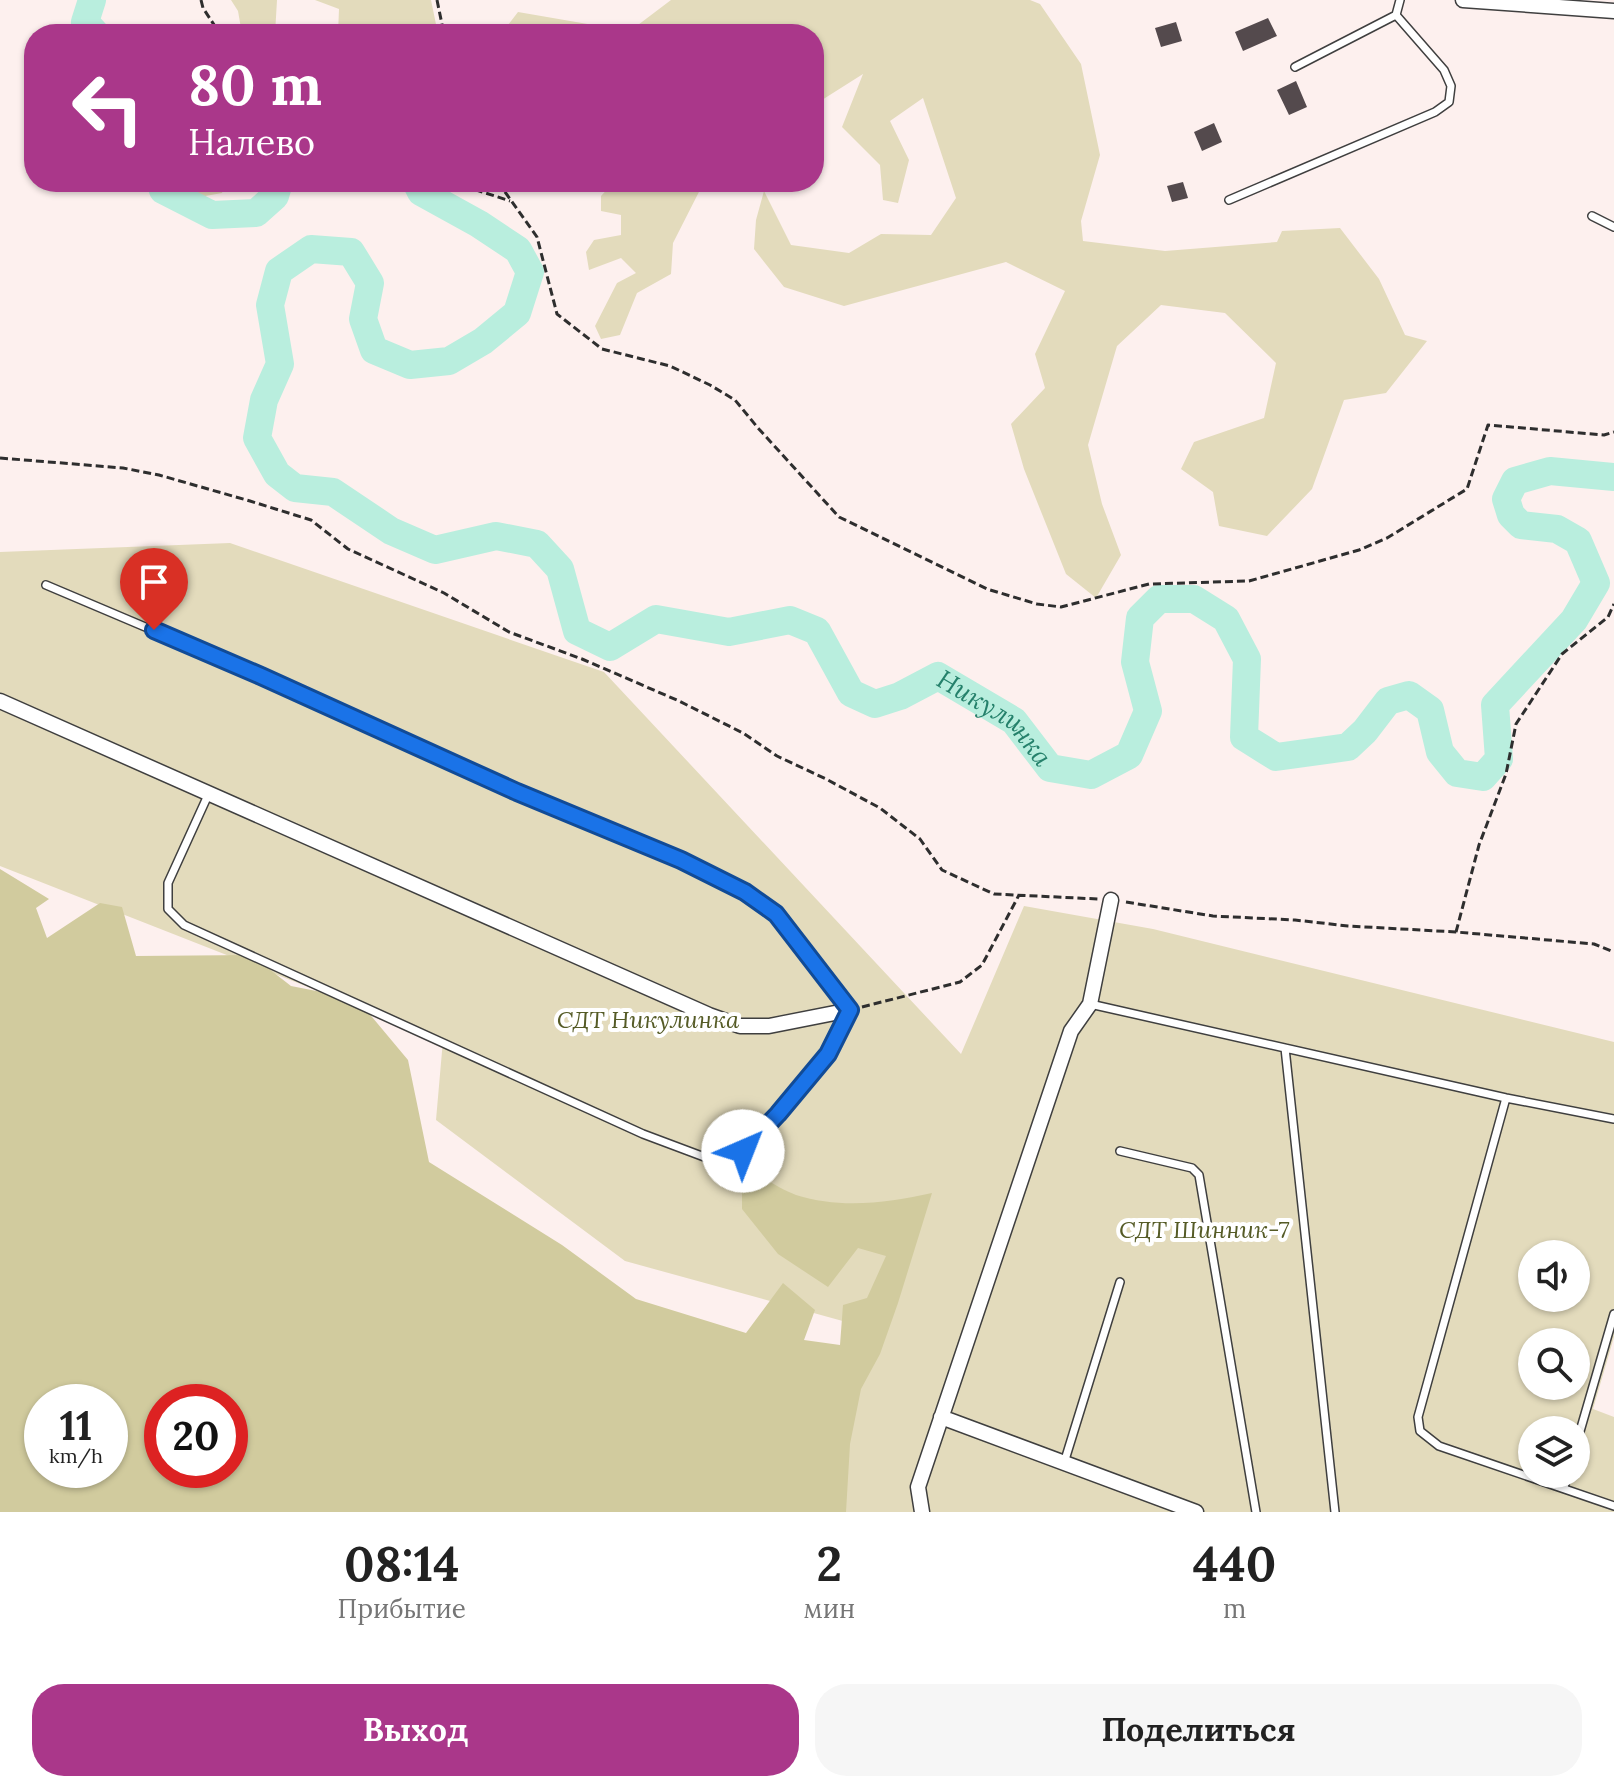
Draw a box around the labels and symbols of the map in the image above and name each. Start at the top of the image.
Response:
pin [120,548,188,630]
water label: Никулинка [931,662,1060,773]
park label: СДТ Никулинка [557,1004,740,1035]
position arrow [701,1109,785,1193]
park label: СДТ Шинник-7 [1119,1214,1289,1245]
speed limit sign: 20 [144,1384,248,1488]

